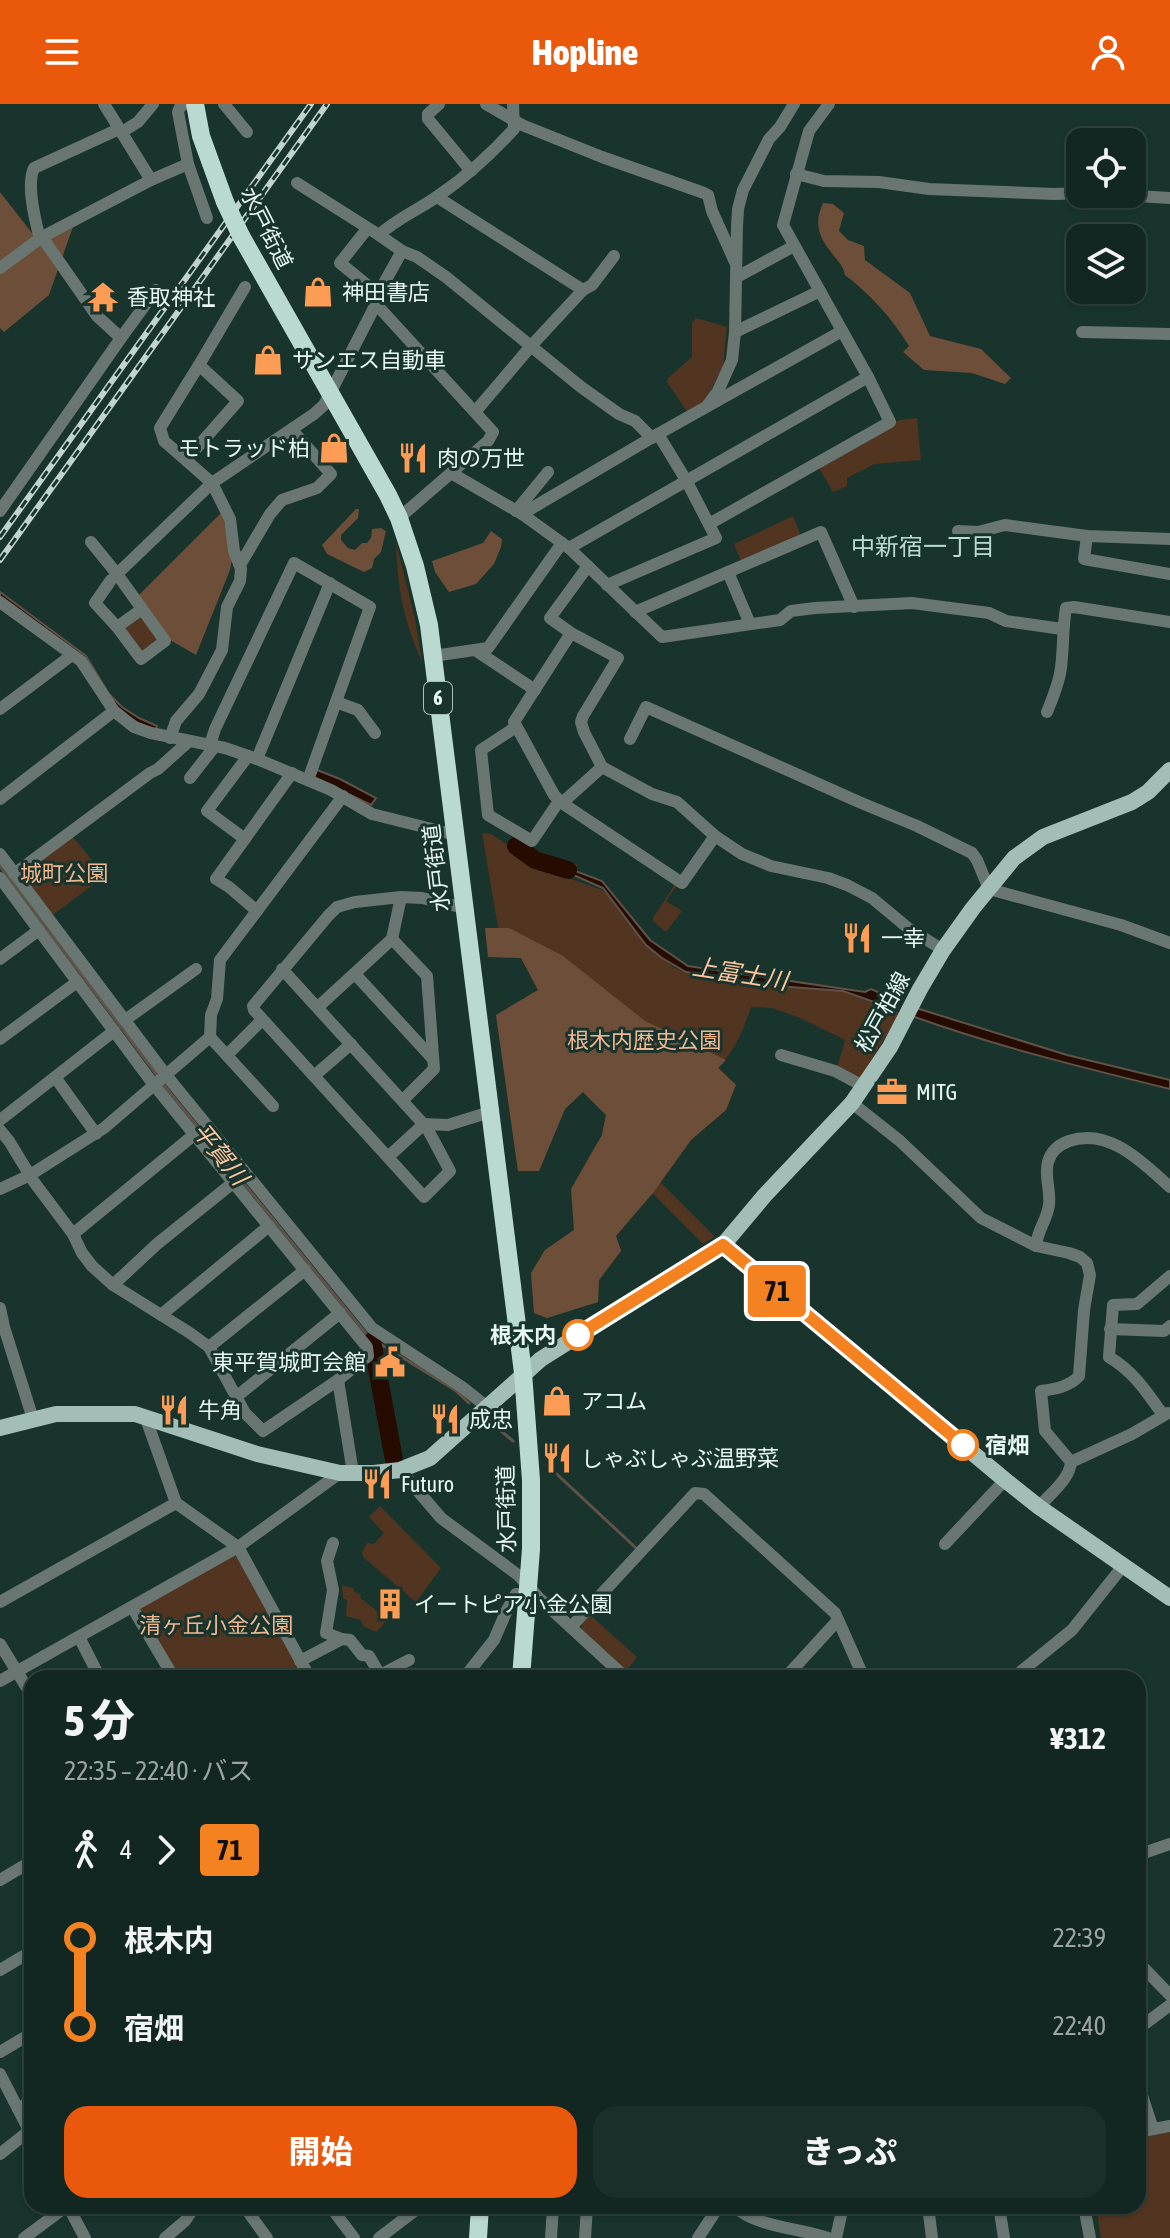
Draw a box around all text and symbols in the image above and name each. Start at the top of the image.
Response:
icon: menu [40,30,84,74]
icon: person [1086,30,1130,74]
text: Hopline [532,31,638,73]
map controls [1066,128,1146,304]
button: locate [1066,128,1146,208]
street label: 水戸街道 [235,183,299,273]
button: layers [1066,224,1146,304]
shop icon: 神田書店 [301,275,335,309]
place label: 神田書店 [342,279,430,305]
temple icon: 香取神社 [86,280,120,314]
place label: 香取神社 [127,284,215,310]
shop icon: サンエス自動車 [251,343,285,377]
place label: サンエス自動車 [292,347,446,373]
shop icon: モトラッド柏 [317,431,351,465]
place label: モトラッド柏 [178,435,310,461]
restaurant icon: 肉の万世 [396,441,430,475]
place label: 肉の万世 [437,445,525,471]
district label: 中新宿一丁目 [851,533,995,560]
road number: 6 [424,682,452,714]
street label: 水戸街道 [418,823,454,913]
park label: 城町公園 [20,860,108,886]
restaurant icon: 一幸 [840,921,874,955]
place label: 一幸 [881,925,925,951]
water label: 上富士川 [691,953,793,995]
street label: 松戸柏線 [849,967,915,1057]
park label: 根木内歴史公園 [567,1027,721,1053]
office icon: MITG [875,1075,909,1109]
place label: MITG [916,1079,957,1105]
water label: 平賀川 [187,1117,255,1192]
line badge: 71 [741,1265,813,1317]
text: 71 [764,1275,790,1307]
marker: 根木内 [563,1320,593,1350]
place label: 根木内 [490,1322,556,1348]
public building icon: 東平賀城町会館 [373,1345,407,1379]
place label: 東平賀城町会館 [212,1349,366,1375]
shop icon: アコム [540,1384,574,1418]
place label: アコム [581,1388,647,1414]
restaurant icon: 牛角 [157,1393,191,1427]
place label: 牛角 [198,1397,242,1423]
restaurant icon: 成忠 [428,1402,462,1436]
place label: 成忠 [469,1406,513,1432]
marker: 宿畑 [948,1430,978,1460]
place label: 宿畑 [985,1432,1029,1458]
restaurant icon: しゃぶしゃぶ温野菜 [540,1441,574,1475]
place label: しゃぶしゃぶ温野菜 [581,1445,779,1471]
street label: 水戸街道 [492,1465,520,1553]
restaurant icon: Futuro [360,1467,394,1501]
place label: Futuro [401,1471,454,1497]
building icon: イートピア小金公園 [373,1587,407,1621]
place label: イートピア小金公園 [414,1591,612,1617]
park label: 清ヶ丘小金公園 [139,1612,293,1638]
text: 5 分 [64,1695,135,1745]
text: ¥312 [1050,1721,1106,1755]
text: 22:35 – 22:40 · バス [64,1756,253,1786]
icon: walk [64,1828,108,1872]
icon: forward [144,1828,188,1872]
text: 71 [216,1834,243,1866]
text: 4 [120,1835,132,1865]
text: 根木内 [124,1923,214,1957]
text: 22:39 [1052,1923,1106,1953]
text: 宿畑 [124,2011,184,2045]
text: 22:40 [1052,2011,1106,2041]
button: 開始 [64,2106,577,2198]
button: きっぷ [593,2106,1106,2198]

